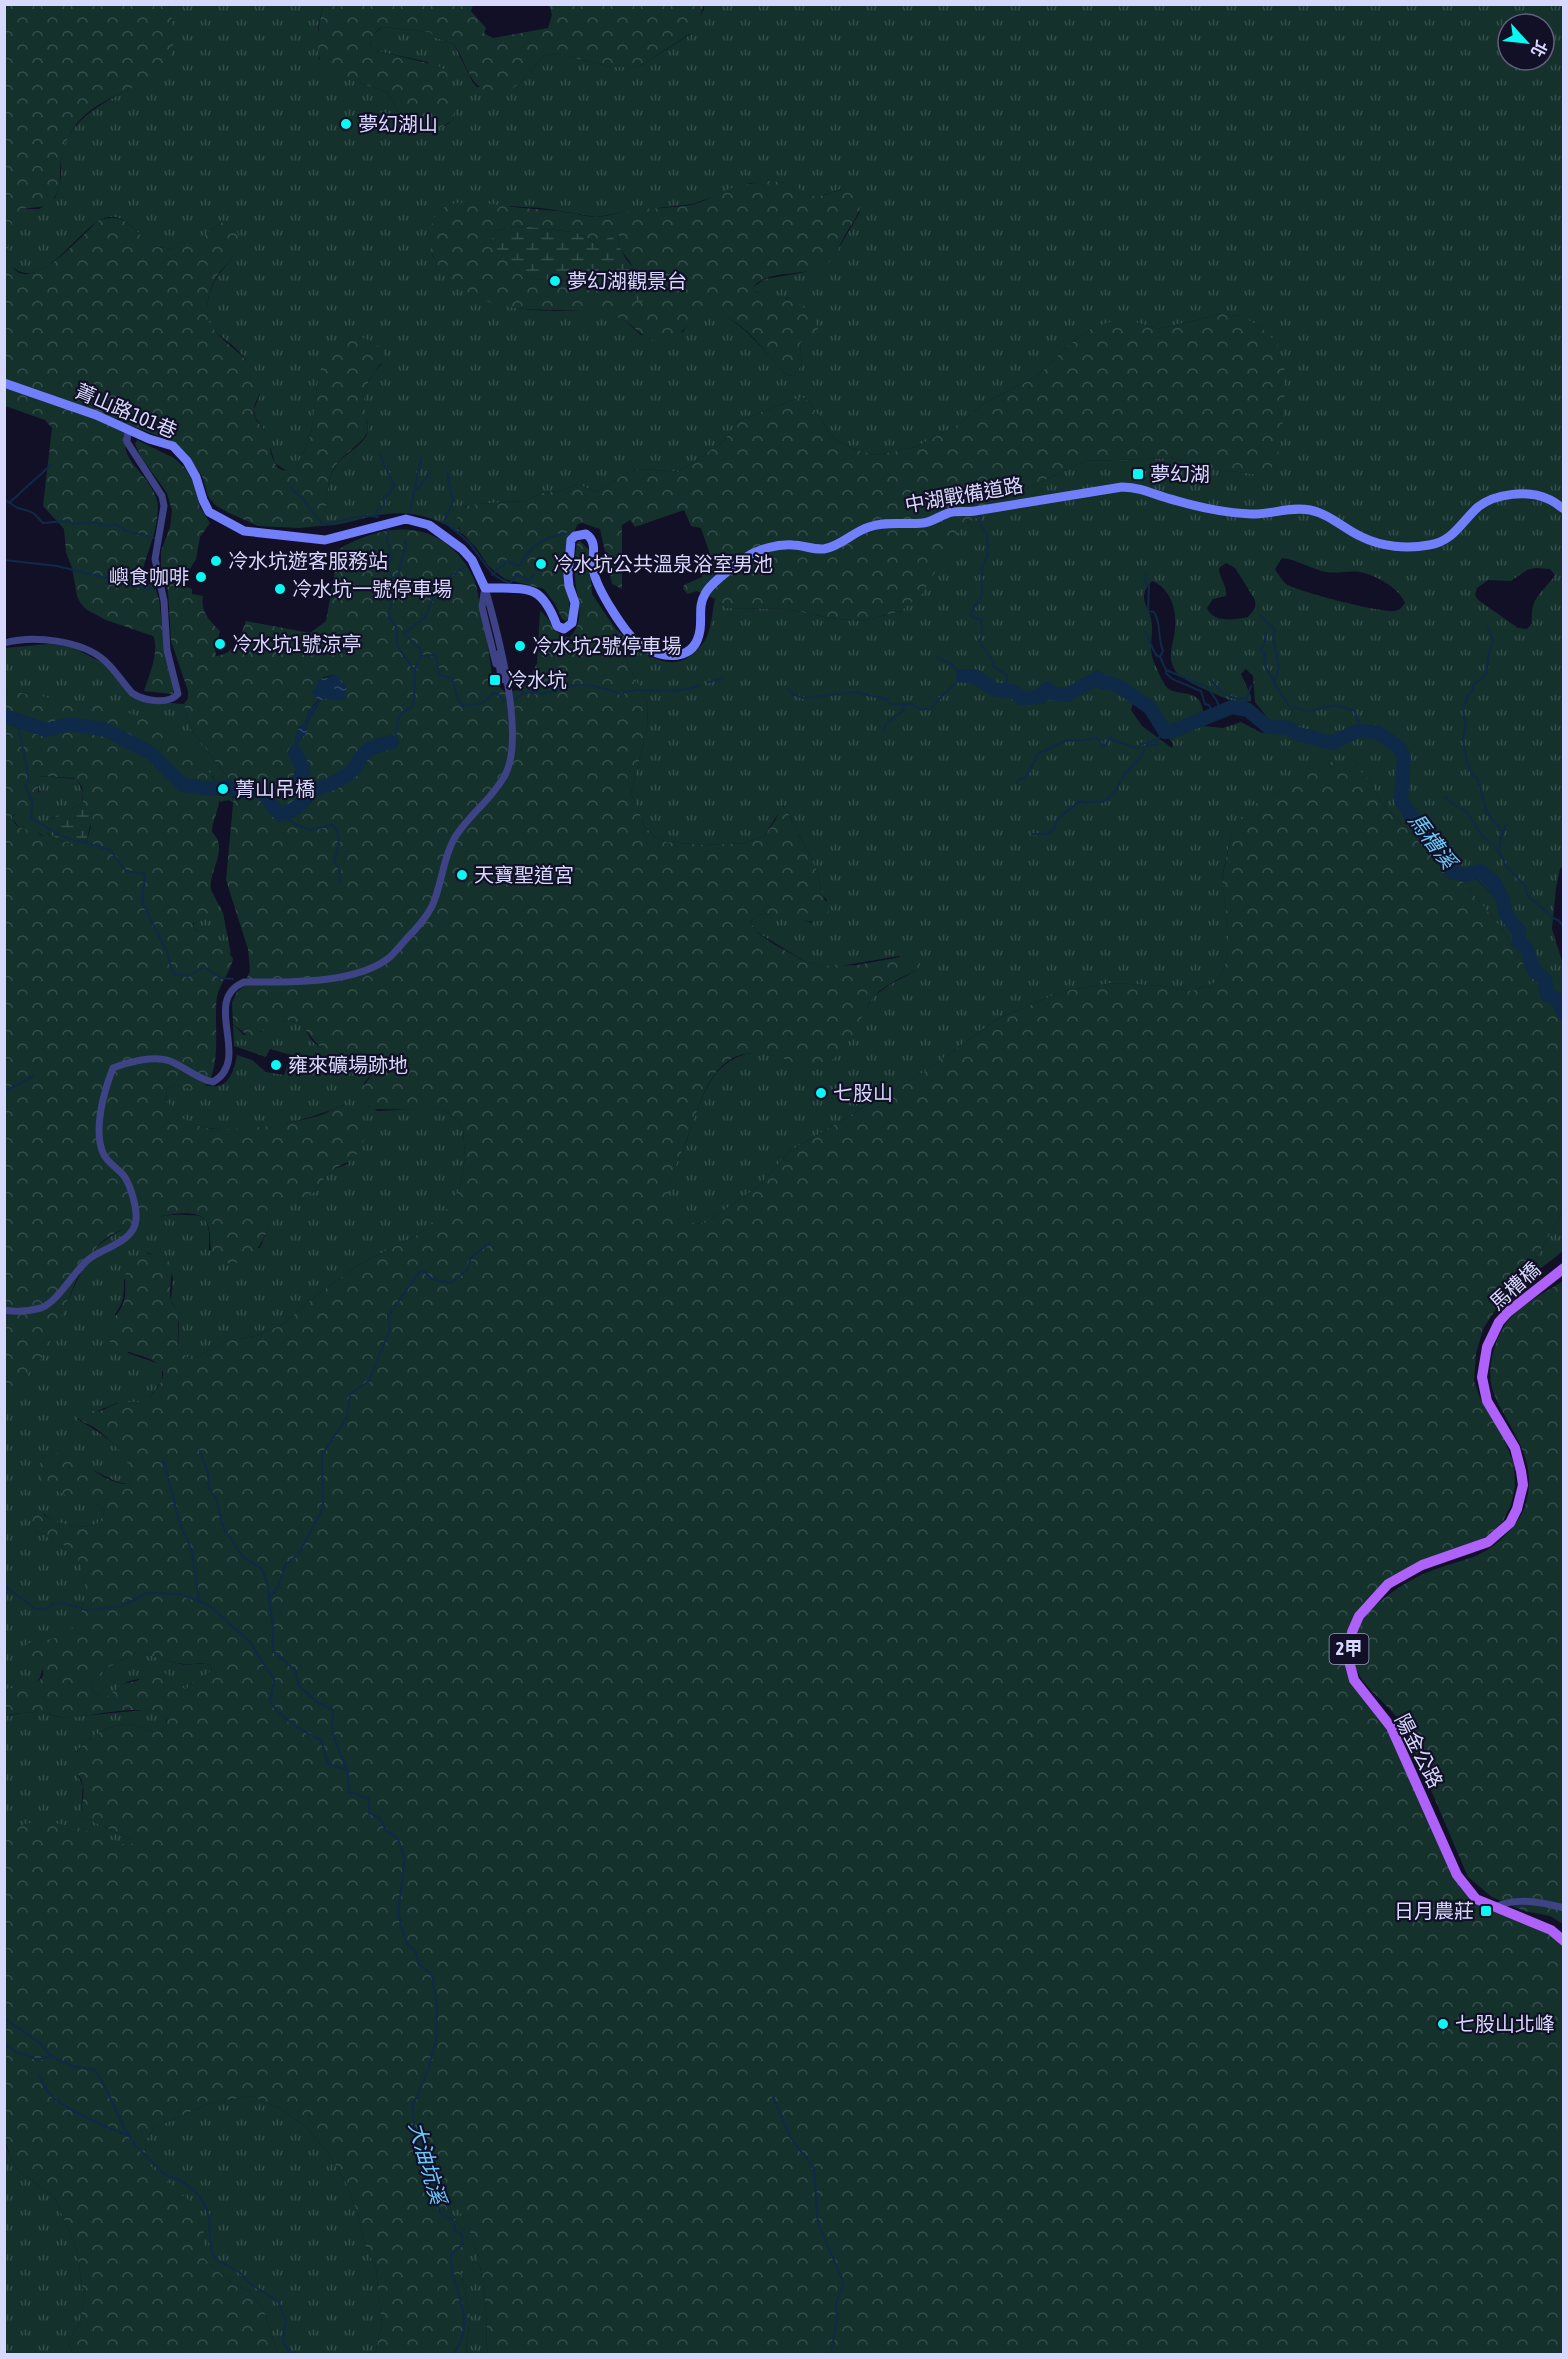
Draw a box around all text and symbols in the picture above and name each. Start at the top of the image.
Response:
north arrow [1496,12,1556,72]
text: 北 [1528,38,1551,60]
place label: 夢幻湖山 [358,112,438,135]
marker: 夢幻湖山 [339,117,353,131]
place label: 夢幻湖觀景台 [567,269,687,292]
marker: 夢幻湖觀景台 [548,274,562,288]
street label: 菁山路101巷 [72,379,180,442]
place label: 夢幻湖 [1150,462,1210,485]
marker: 夢幻湖 [1131,467,1145,481]
street label: 中湖戰備道路 [903,473,1025,516]
place label: 冷水坑遊客服務站 [228,549,388,572]
place label: 冷水坑公共溫泉浴室男池 [553,552,773,575]
marker: 冷水坑遊客服務站 [209,554,223,568]
marker: 冷水坑公共溫泉浴室男池 [534,557,548,571]
place label: 嶼食咖啡 [109,565,189,588]
marker: 嶼食咖啡 [194,570,208,584]
place label: 冷水坑一號停車場 [292,577,452,600]
marker: 冷水坑一號停車場 [273,582,287,596]
place label: 冷水坑1號涼亭 [232,632,361,655]
place label: 冷水坑2號停車場 [532,634,681,657]
marker: 冷水坑1號涼亭 [213,637,227,651]
marker: 冷水坑2號停車場 [513,639,527,653]
place label: 冷水坑 [507,668,567,691]
marker: 冷水坑 [488,673,502,687]
place label: 菁山吊橋 [235,777,315,800]
marker: 菁山吊橋 [216,782,230,796]
water label: 馬槽溪 [1404,808,1463,875]
place label: 天寶聖道宮 [474,863,574,886]
marker: 天寶聖道宮 [455,868,469,882]
place label: 雍來礦場跡地 [288,1053,408,1076]
marker: 雍來礦場跡地 [269,1058,283,1072]
place label: 七股山 [833,1081,893,1104]
marker: 七股山 [814,1086,828,1100]
street label: 馬槽橋 [1485,1257,1545,1314]
road number: 2甲 [1330,1634,1368,1664]
street label: 陽金公路 [1391,1710,1448,1792]
place label: 日月農莊 [1394,1899,1474,1922]
marker: 日月農莊 [1479,1904,1493,1918]
place label: 七股山北峰 [1455,2012,1555,2035]
marker: 七股山北峰 [1436,2017,1450,2031]
water label: 大油坑溪 [405,2119,452,2209]

